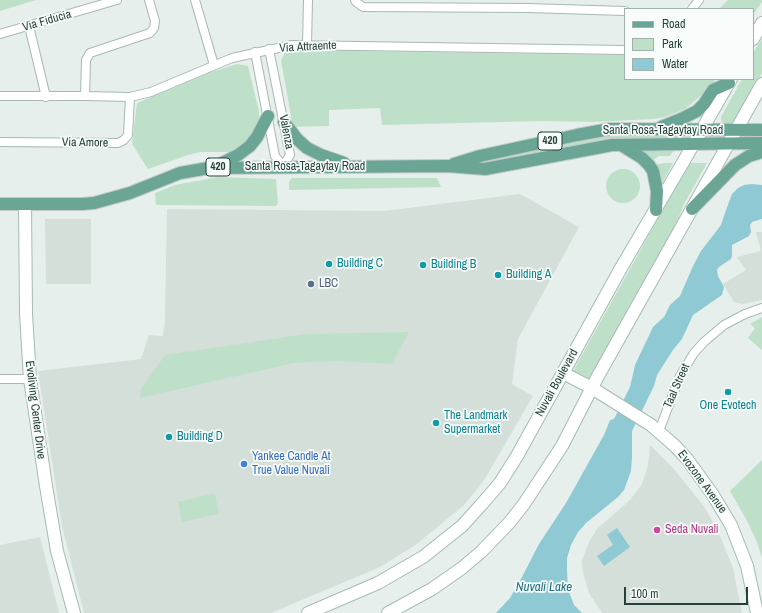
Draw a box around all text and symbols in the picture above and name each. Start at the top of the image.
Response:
street label: Via Fiducia [21,7,73,35]
legend [624,8,754,80]
text: Road [662,16,686,32]
text: Park [662,36,682,52]
street label: Via Attraente [279,38,337,56]
text: Water [662,56,688,72]
street label: Valenza [276,114,296,150]
street label: Santa Rosa-Tagaytay Road [603,124,723,138]
road number: 420 [538,132,562,150]
street label: Via Amore [62,135,108,151]
road number: 420 [206,158,230,176]
street label: Santa Rosa-Tagaytay Road [245,160,365,174]
place label: Building C [337,257,383,271]
place label: Building B [431,258,476,272]
marker: Building C [324,259,334,269]
marker: Building B [418,260,428,270]
place label: Building A [506,268,551,282]
marker: Building A [493,270,503,280]
place label: LBC [319,277,338,291]
marker: LBC [306,279,316,289]
street label: Nuvali Boulevard [533,347,581,419]
street label: Evoliving Center Drive [22,360,48,460]
street label: Taal Street [661,361,693,411]
marker: One Evotech [723,387,733,397]
place label: One Evotech [700,399,756,413]
place label: The Landmark Supermarket [444,409,507,437]
marker: The Landmark Supermarket [431,418,441,428]
place label: Building D [177,430,223,444]
marker: Building D [164,432,174,442]
street label: Evozone Avenue [674,448,730,516]
place label: Yankee Candle At True Value Nuvali [252,450,331,478]
marker: Yankee Candle At True Value Nuvali [239,459,249,469]
place label: Seda Nuvali [665,523,719,537]
marker: Seda Nuvali [652,525,662,535]
scale bar [626,579,750,605]
water label: Nuvali Lake [516,580,572,596]
text: 100 m [631,586,658,602]

